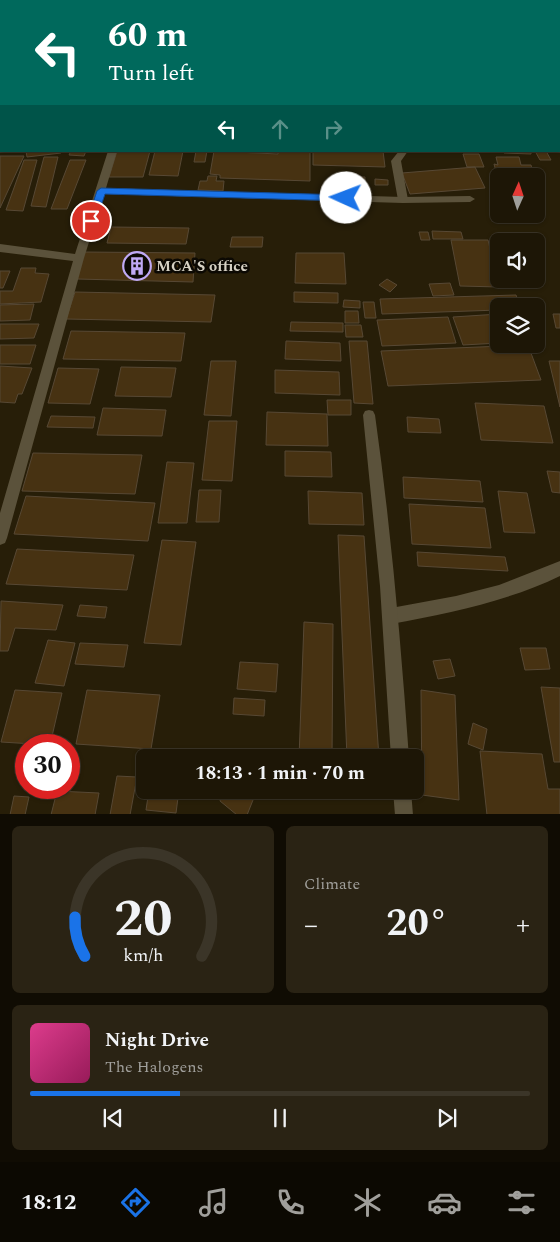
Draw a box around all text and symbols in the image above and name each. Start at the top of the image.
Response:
text: 60 m [108,9,188,62]
icon: left [25,20,90,85]
text: Turn left [108,57,194,90]
icon: left [213,115,241,143]
icon: ahead [266,115,294,143]
icon: right [319,115,347,143]
north arrow [490,168,545,222]
map controls [490,168,545,353]
position arrow [319,171,371,223]
pin [70,200,112,242]
icon: arrive [77,207,105,235]
button: sound [490,233,545,288]
building icon: MCA'S office [122,251,152,281]
place label: MCA'S office [156,255,248,278]
button: layers [490,298,545,353]
speed limit sign: 30 [15,734,80,799]
text: 18:13 · 1 min · 70 m [195,759,365,788]
text: Climate [304,872,360,896]
text: 20 [114,880,172,959]
text: 20° [386,895,448,953]
text: − [304,904,318,947]
text: + [516,904,530,947]
text: km/h [123,942,163,969]
text: Night Drive [105,1026,209,1055]
text: The Halogens [105,1055,203,1079]
icon: previous [99,1104,127,1132]
icon: pause [266,1104,294,1132]
icon: next [433,1104,461,1132]
icon: directions [118,1185,153,1220]
icon: music [196,1185,231,1220]
icon: phone [273,1185,308,1220]
icon: climate [350,1185,385,1220]
icon: car [427,1185,462,1220]
icon: filters [504,1185,539,1220]
text: 18:12 [21,1186,76,1219]

